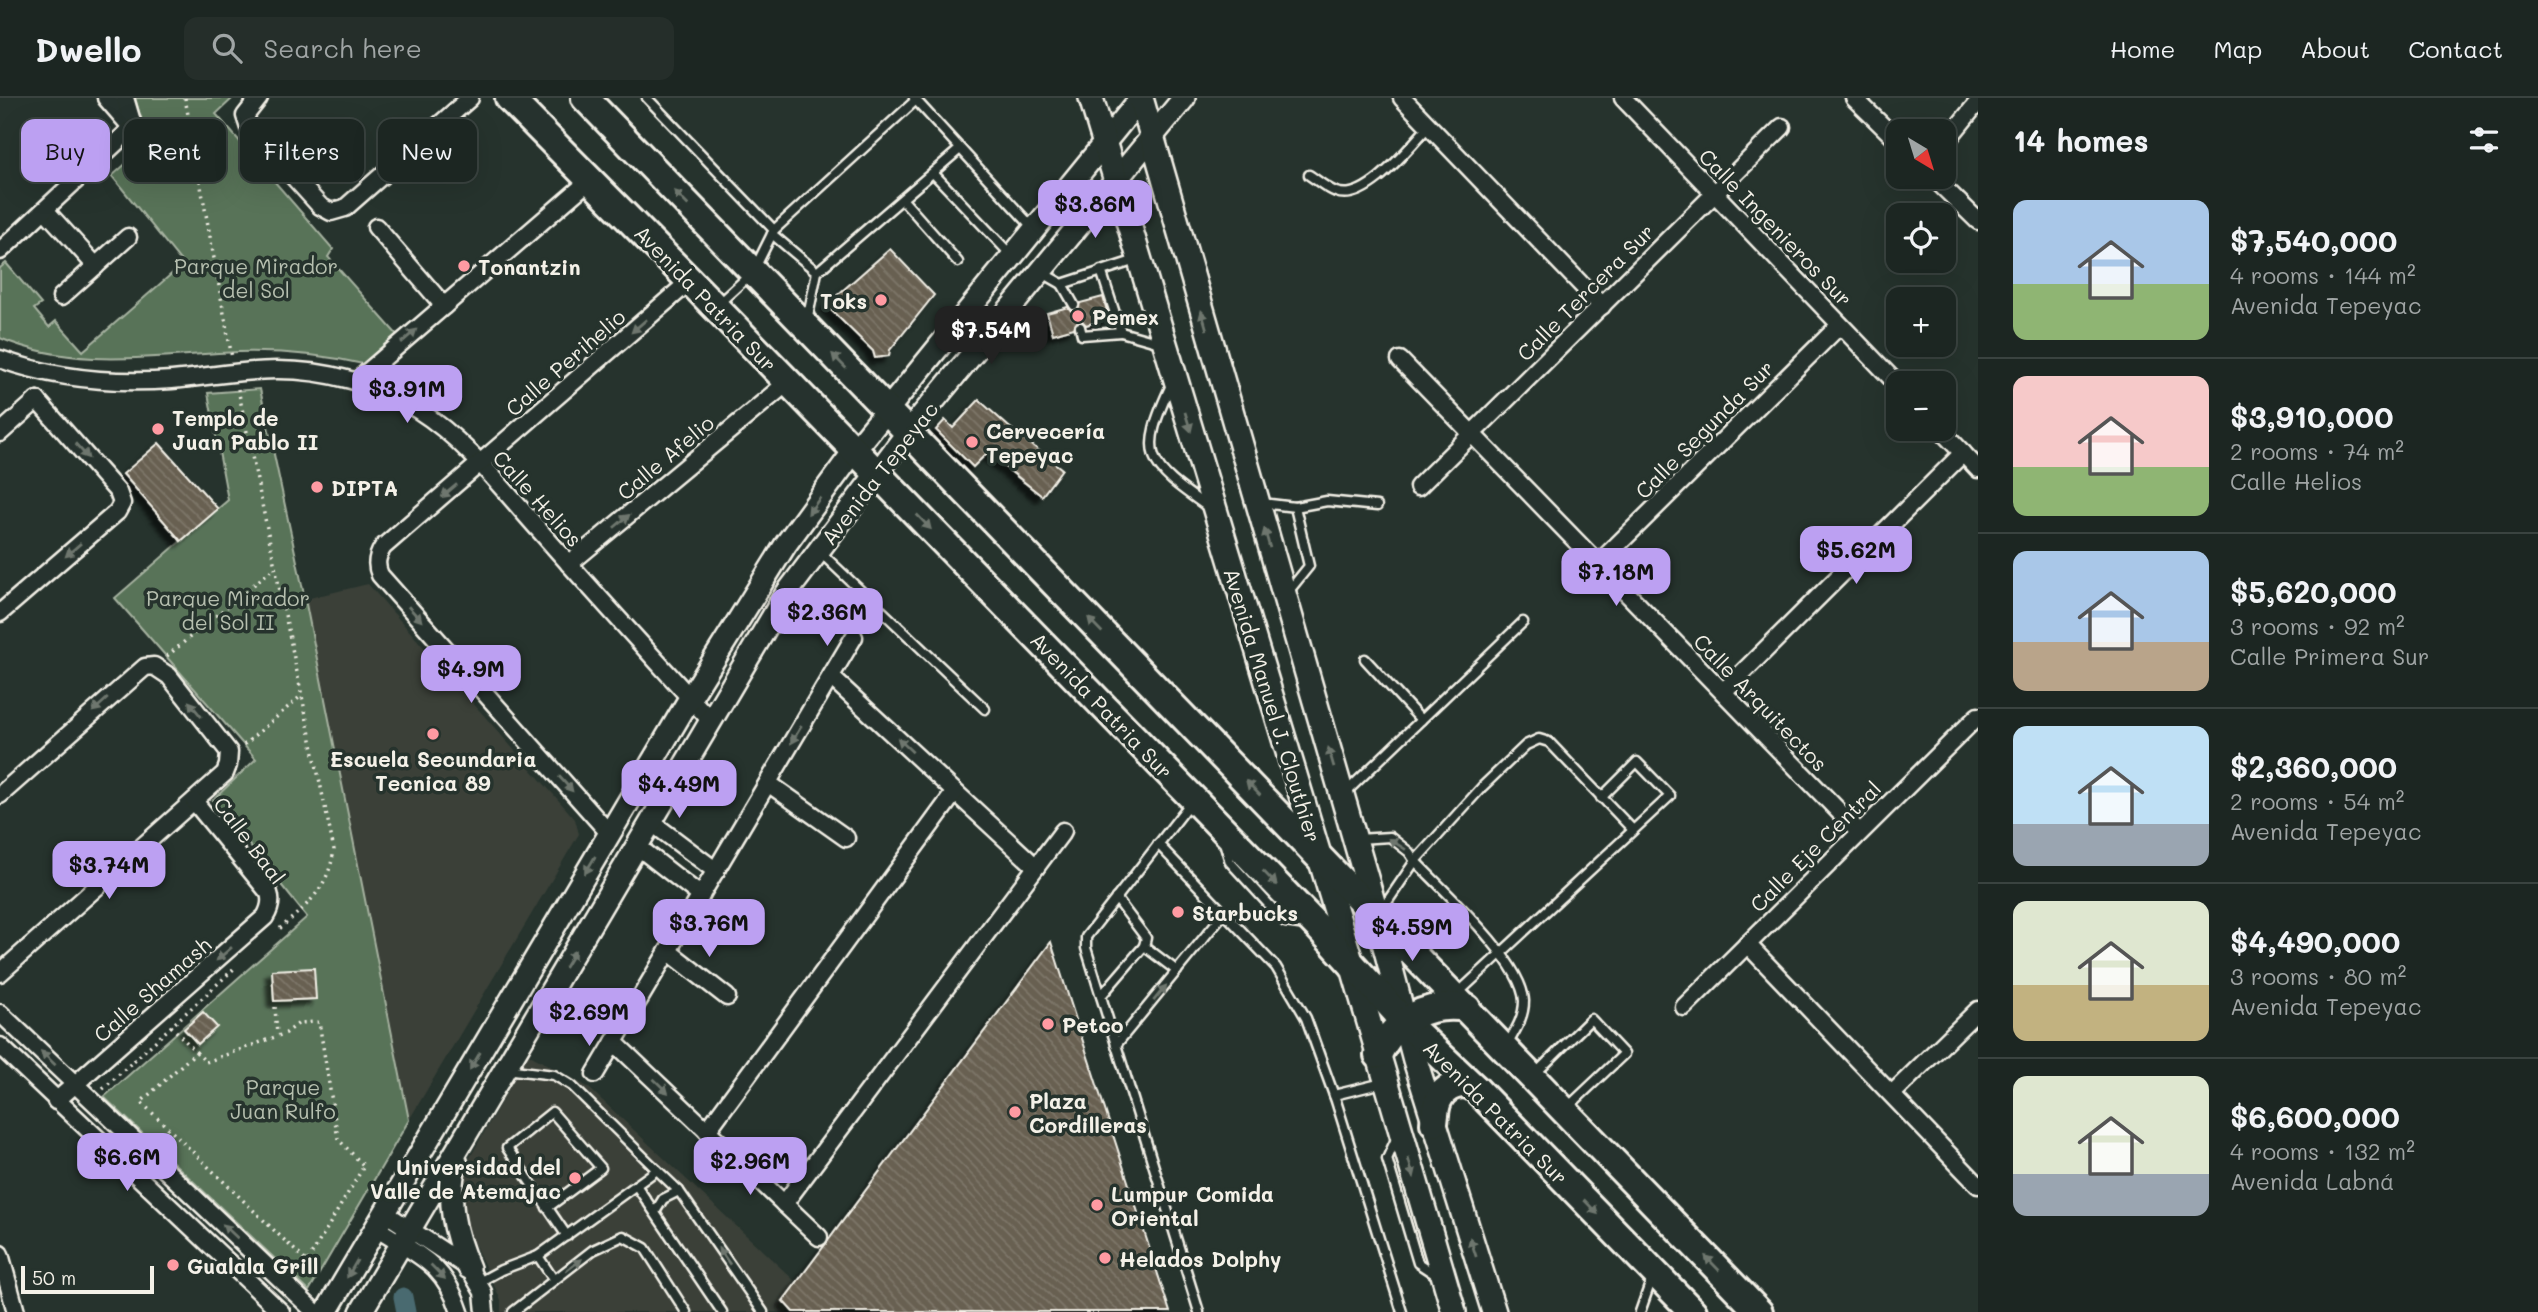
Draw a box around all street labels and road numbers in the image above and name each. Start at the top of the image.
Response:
street label: Calle Ingenieros Sur [1694,142,1858,312]
street label: Calle Tercera Sur [1511,218,1659,366]
street label: Avenida Patria Sur [629,219,783,377]
street label: Calle Perihelio [499,303,631,421]
street label: Calle Segunda Sur [1629,354,1779,504]
street label: Avenida Tepeyac [815,396,943,550]
street label: Calle Afelio [611,409,719,505]
street label: Calle Helios [488,444,588,552]
street label: Avenida Manuel J. Clouthier [1218,565,1328,845]
street label: Avenida Patria Sur [1025,626,1179,784]
street label: Calle Arquitectos [1688,627,1834,777]
street label: Calle Eje Central [1744,775,1886,917]
street label: Calle Baal [208,791,292,889]
street label: Calle Shamash [88,931,216,1047]
street label: Avenida Patria Sur [1418,1034,1574,1190]

